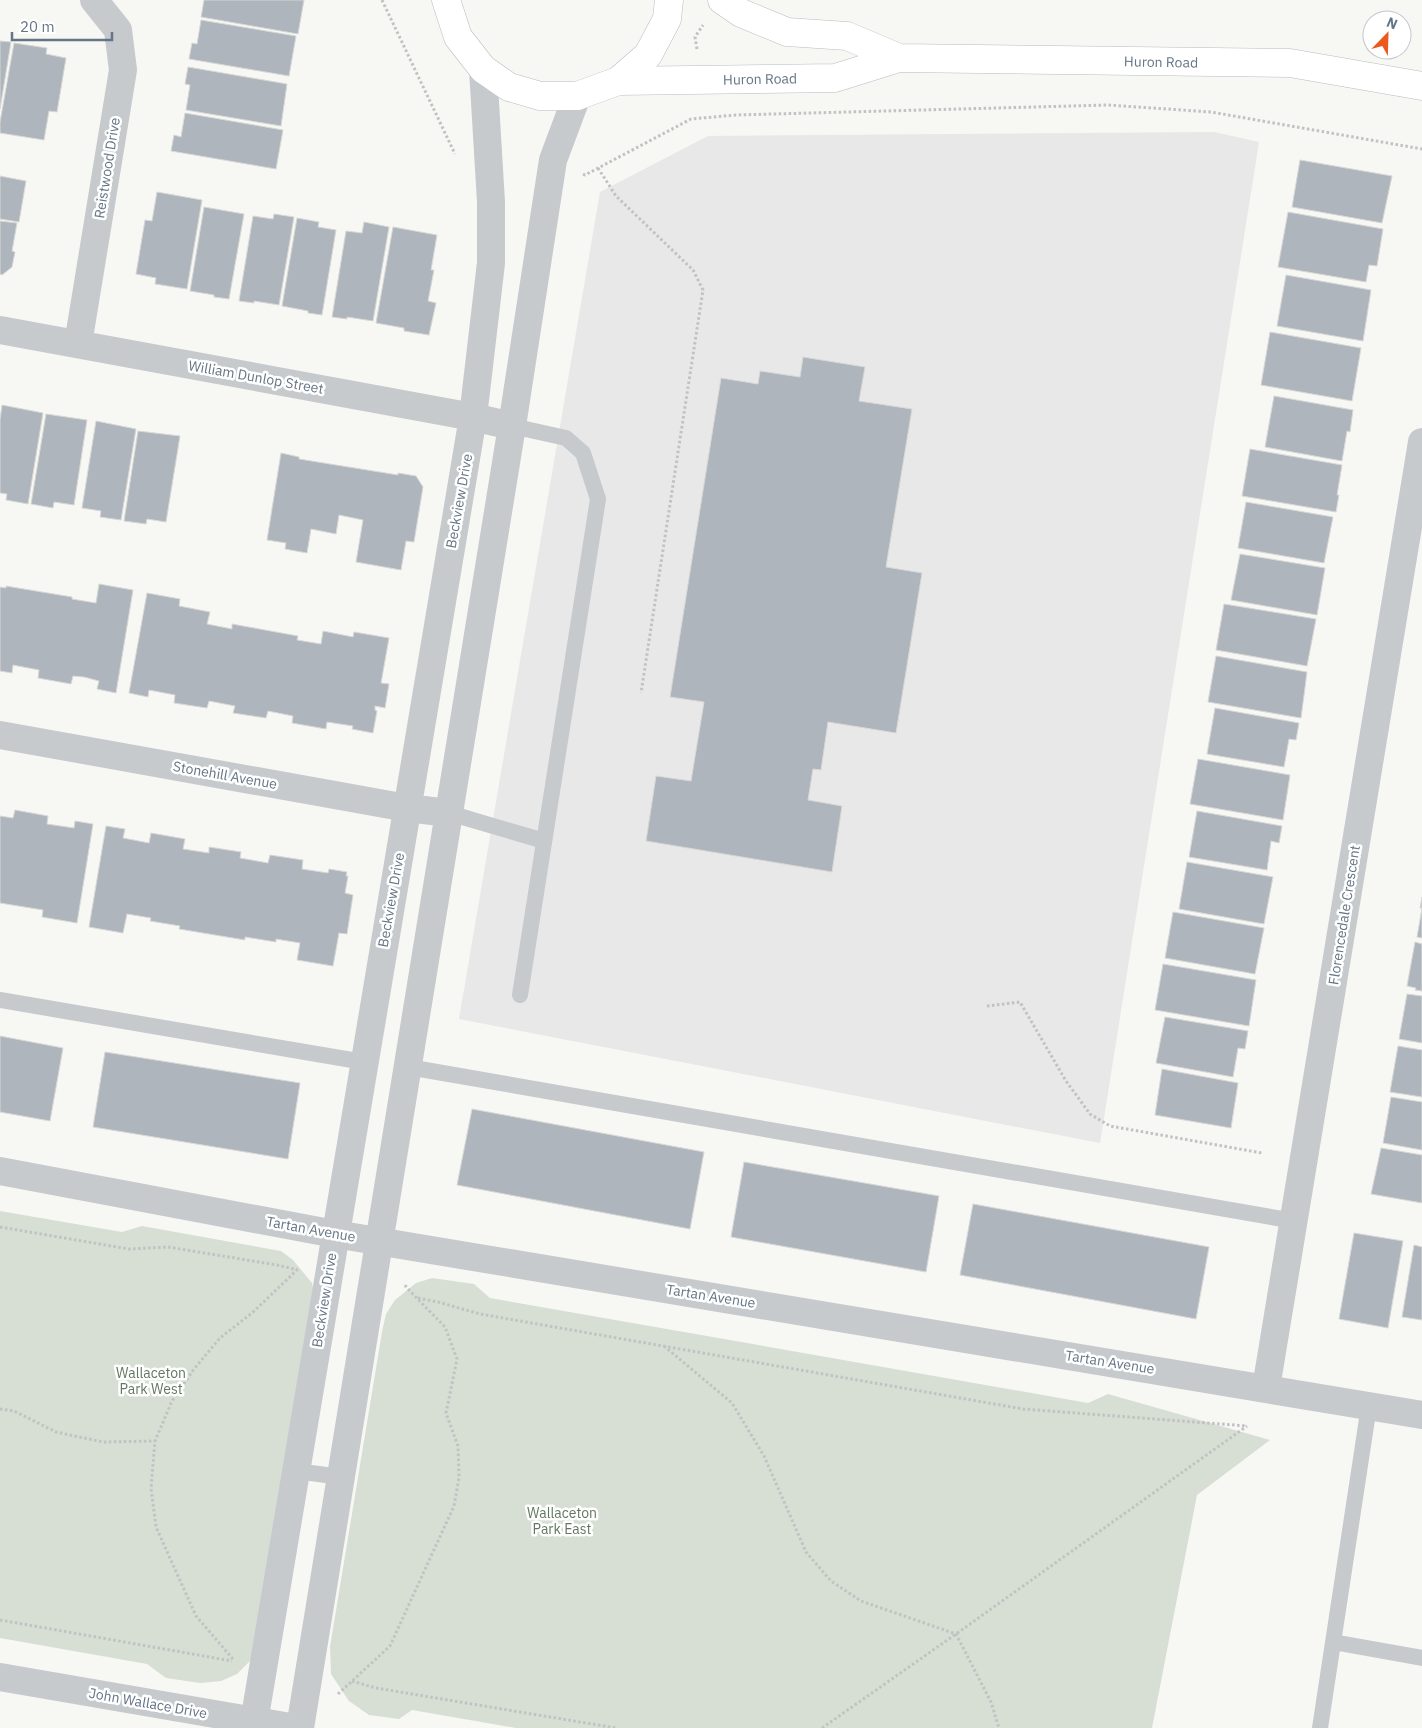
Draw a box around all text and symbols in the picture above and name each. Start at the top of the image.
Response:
scale bar [12,10,112,42]
north arrow [1362,10,1412,60]
text: N [1384,13,1400,33]
text: 20 m [20,17,55,36]
street label: Huron Road [1124,52,1198,72]
street label: Huron Road [723,69,797,89]
street label: Reistwood Drive [90,116,124,220]
street label: William Dunlop Street [187,356,325,398]
street label: Beckview Drive [442,452,476,550]
street label: Stonehill Avenue [171,757,279,793]
street label: Florencedale Crescent [1324,844,1364,986]
street label: Beckview Drive [374,851,408,949]
street label: Tartan Avenue [265,1212,357,1246]
street label: Beckview Drive [308,1251,340,1349]
street label: Tartan Avenue [665,1280,757,1312]
street label: Tartan Avenue [1064,1346,1156,1378]
park label: Wallaceton Park West [116,1364,186,1398]
park label: Wallaceton Park East [527,1504,597,1538]
street label: John Wallace Drive [88,1684,209,1722]

